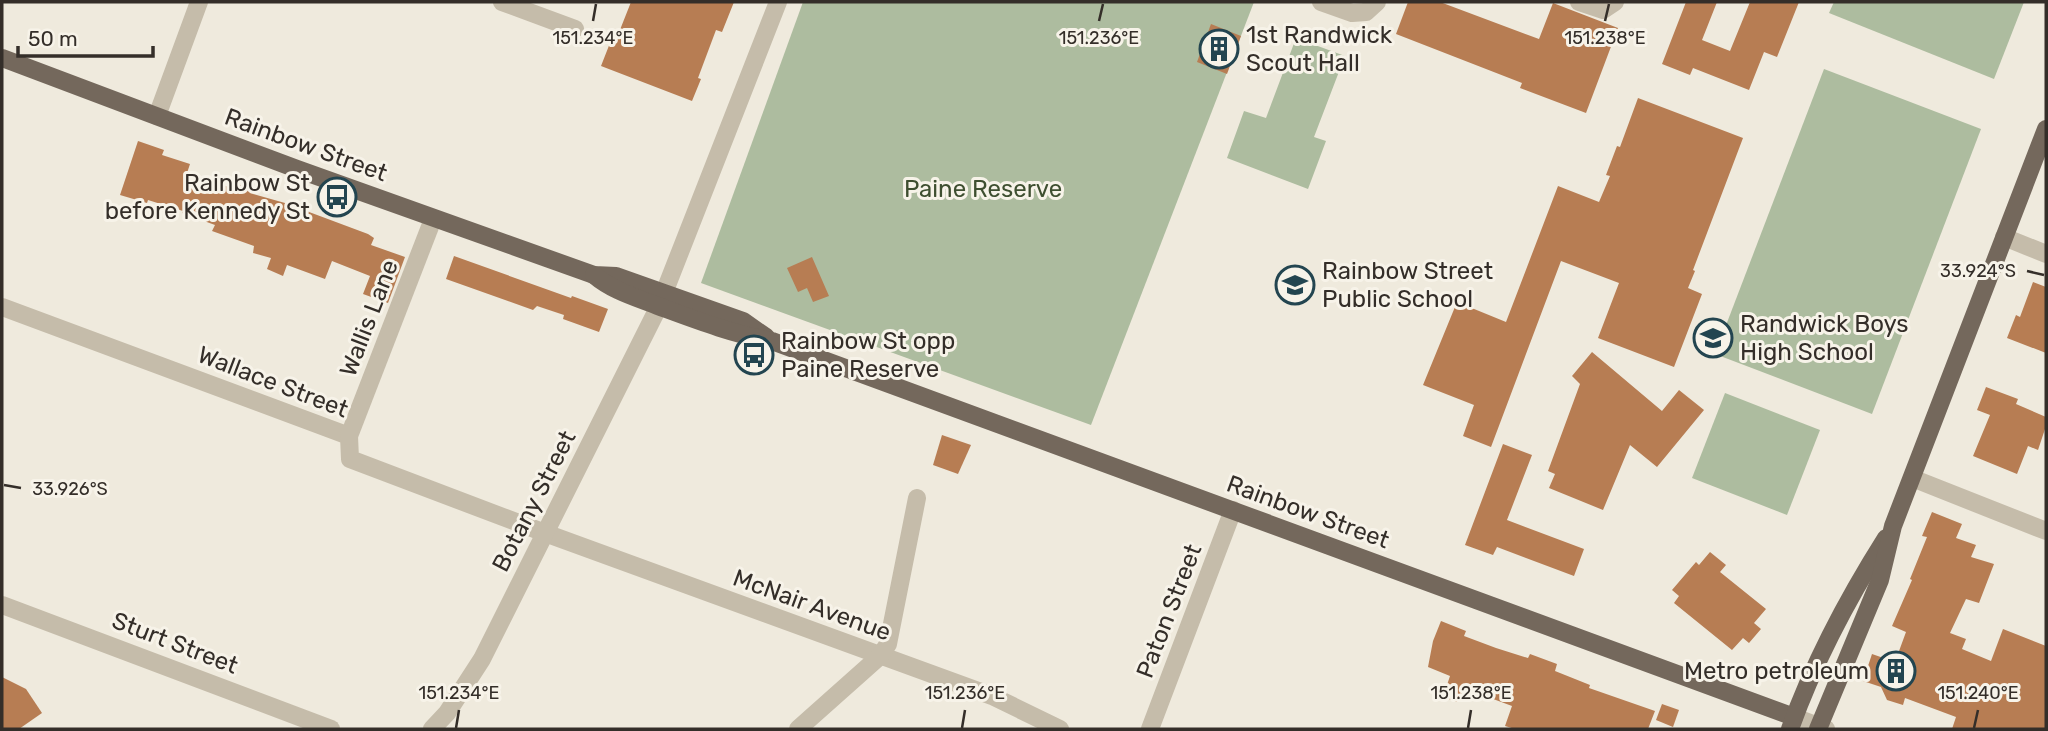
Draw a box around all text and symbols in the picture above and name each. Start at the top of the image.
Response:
scale bar [18,14,152,58]
place label: 1st Randwick Scout Hall [1246,21,1393,77]
text: 50 m [28,26,78,51]
text: 151.234°E [553,27,633,49]
text: 151.236°E [1059,27,1139,49]
text: 151.238°E [1564,27,1646,49]
building icon: 1st Randwick Scout Hall [1198,28,1240,70]
street label: Rainbow Street [221,103,391,187]
place label: Rainbow St before Kennedy St [105,169,310,225]
park label: Paine Reserve [904,175,1062,203]
bus stop icon: Rainbow St before Kennedy St [316,176,358,218]
street label: Wallis Lane [334,256,404,380]
place label: Rainbow Street Public School [1322,257,1493,313]
text: 33.924°S [1940,260,2016,282]
school or university icon: Rainbow Street Public School [1274,264,1316,306]
place label: Randwick Boys High School [1740,310,1909,366]
school or university icon: Randwick Boys High School [1692,317,1734,359]
place label: Rainbow St opp Paine Reserve [781,327,955,383]
bus stop icon: Rainbow St opp Paine Reserve [733,334,775,376]
street label: Wallace Street [194,340,352,424]
street label: Botany Street [486,426,582,576]
street label: Rainbow Street [1223,470,1393,554]
text: 33.926°S [32,478,108,500]
street label: Paton Street [1131,540,1207,682]
street label: McNair Avenue [729,563,895,647]
street label: Sturt Street [108,606,242,680]
building icon: Metro petroleum [1875,650,1917,692]
place label: Metro petroleum [1684,657,1869,685]
text: 151.234°E [419,682,499,704]
text: 151.236°E [925,682,1005,704]
text: 151.238°E [1430,682,1512,704]
text: 151.240°E [1937,682,2019,704]

